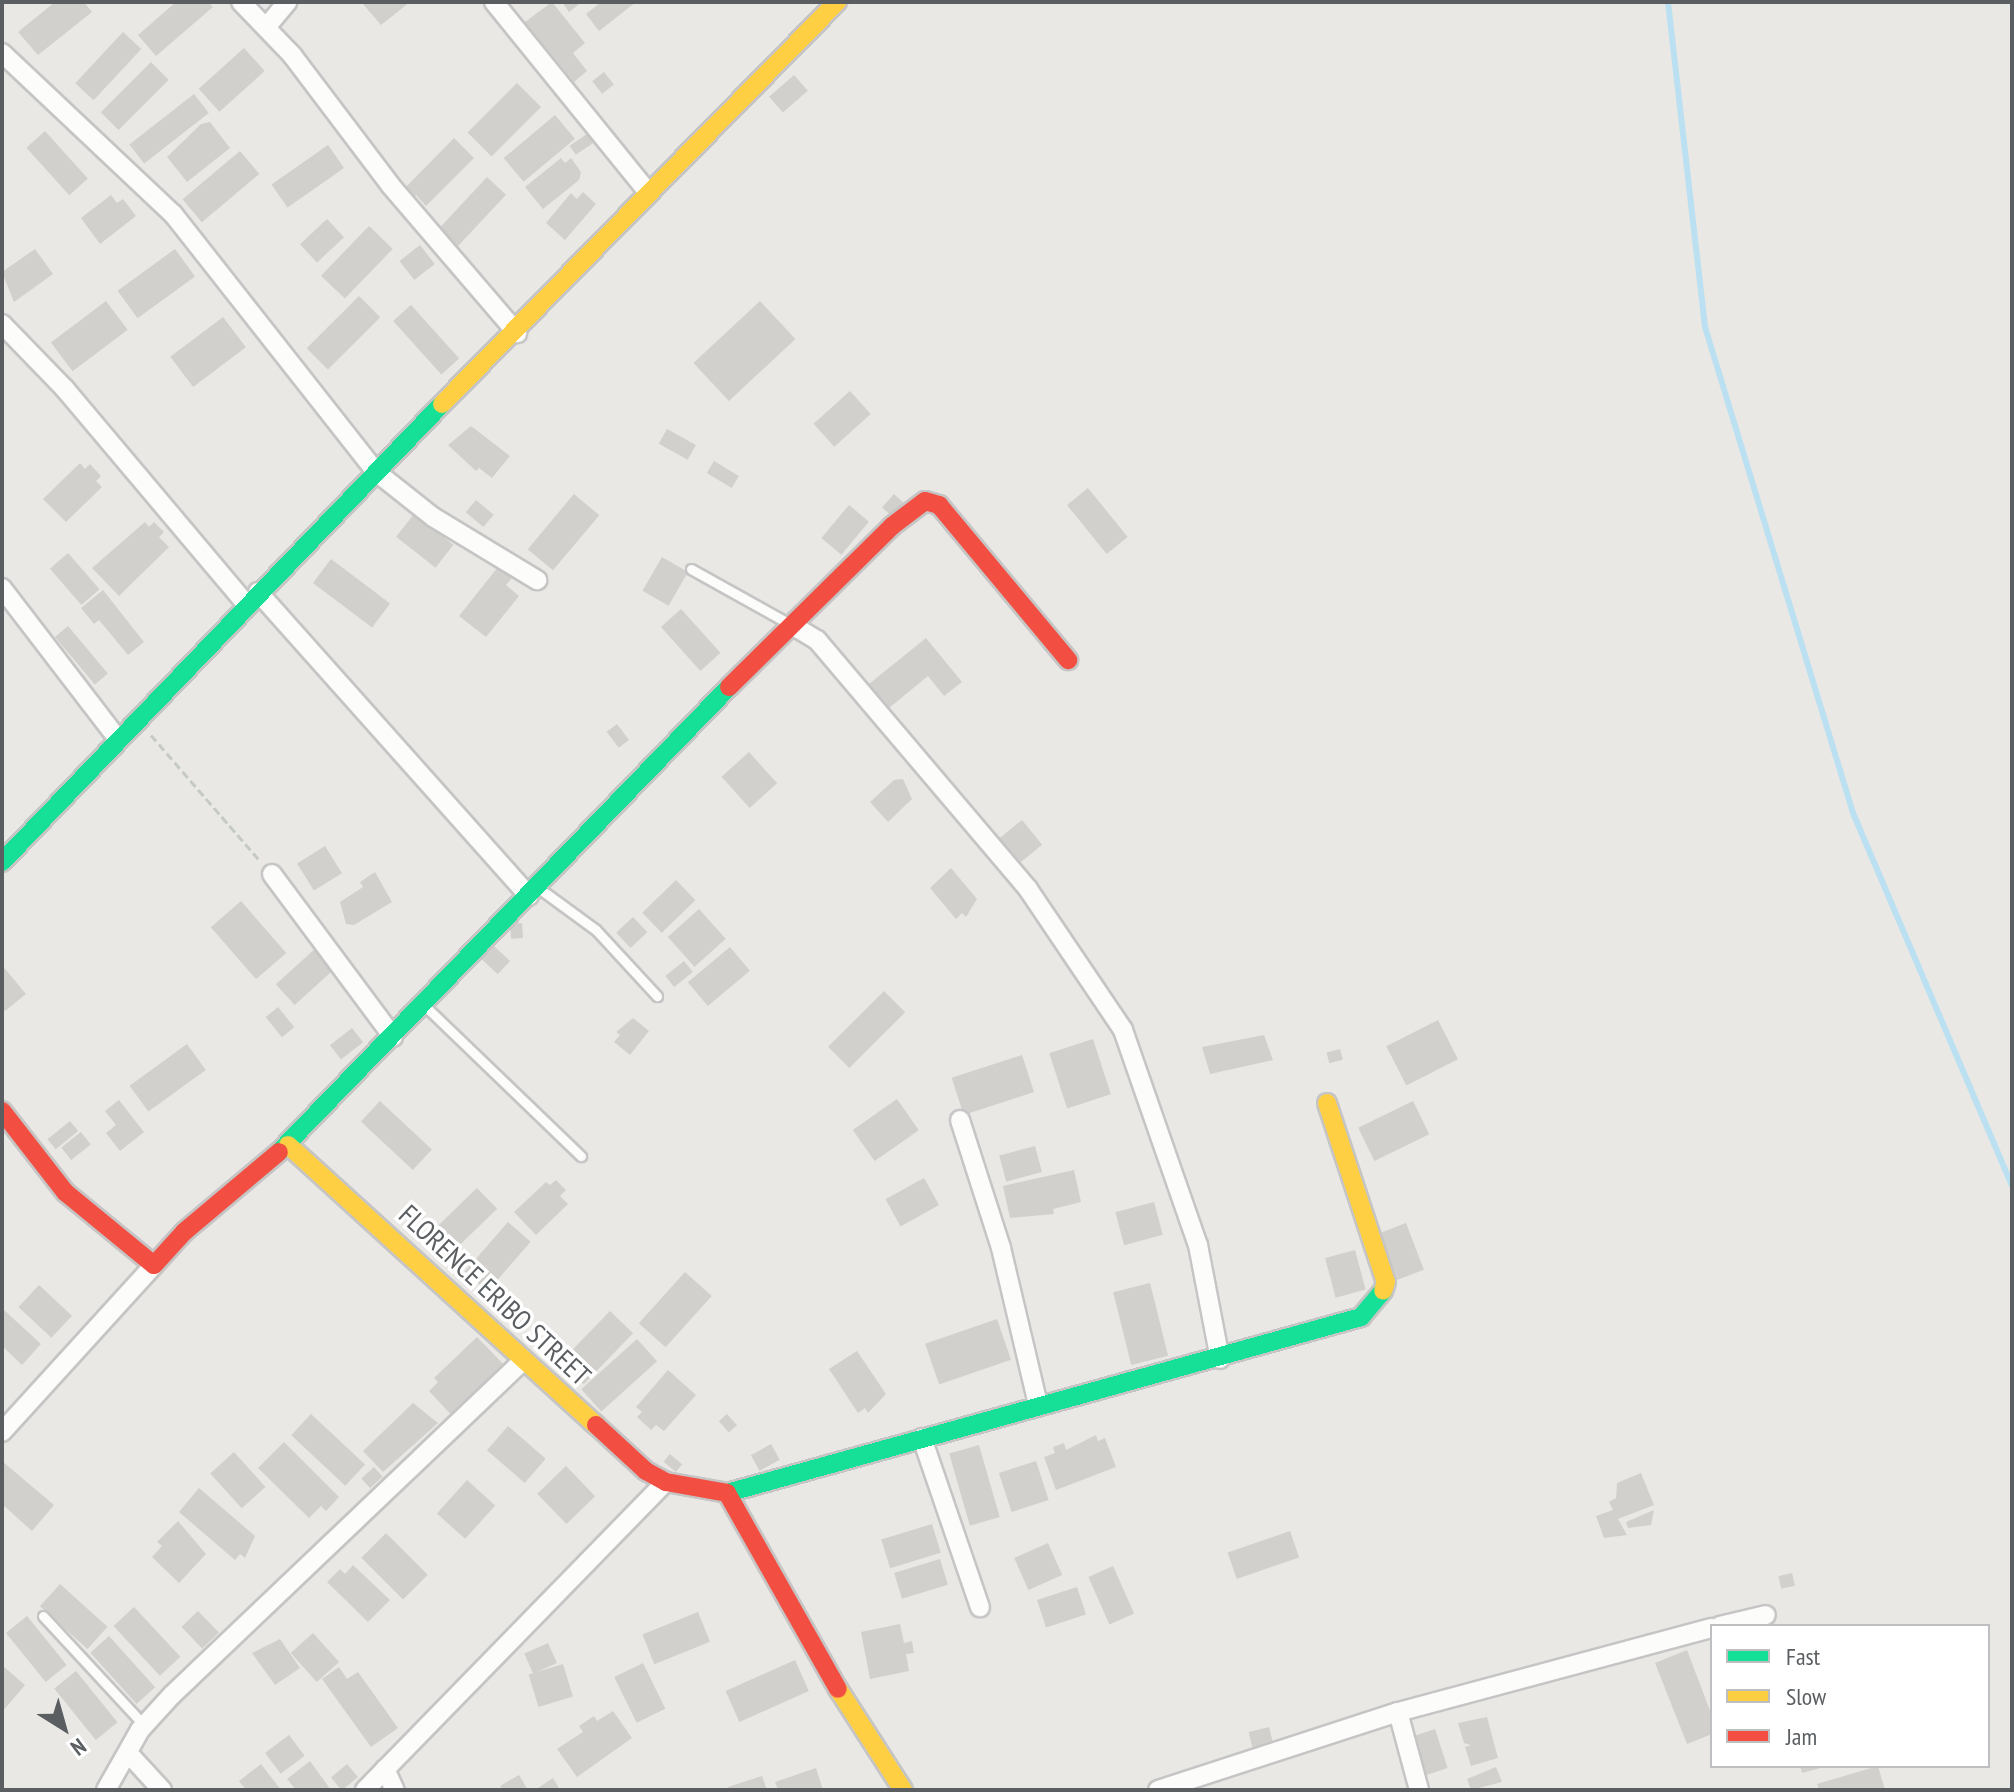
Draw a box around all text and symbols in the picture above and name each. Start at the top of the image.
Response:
street label: FLORENCE ERIBO STREET [392,1198,598,1392]
legend [1710,1624,1990,1768]
text: Fast [1786,1641,1820,1672]
text: Slow [1786,1681,1826,1712]
north arrow [24,1688,104,1768]
text: Jam [1786,1721,1817,1752]
text: N [65,1732,92,1762]

